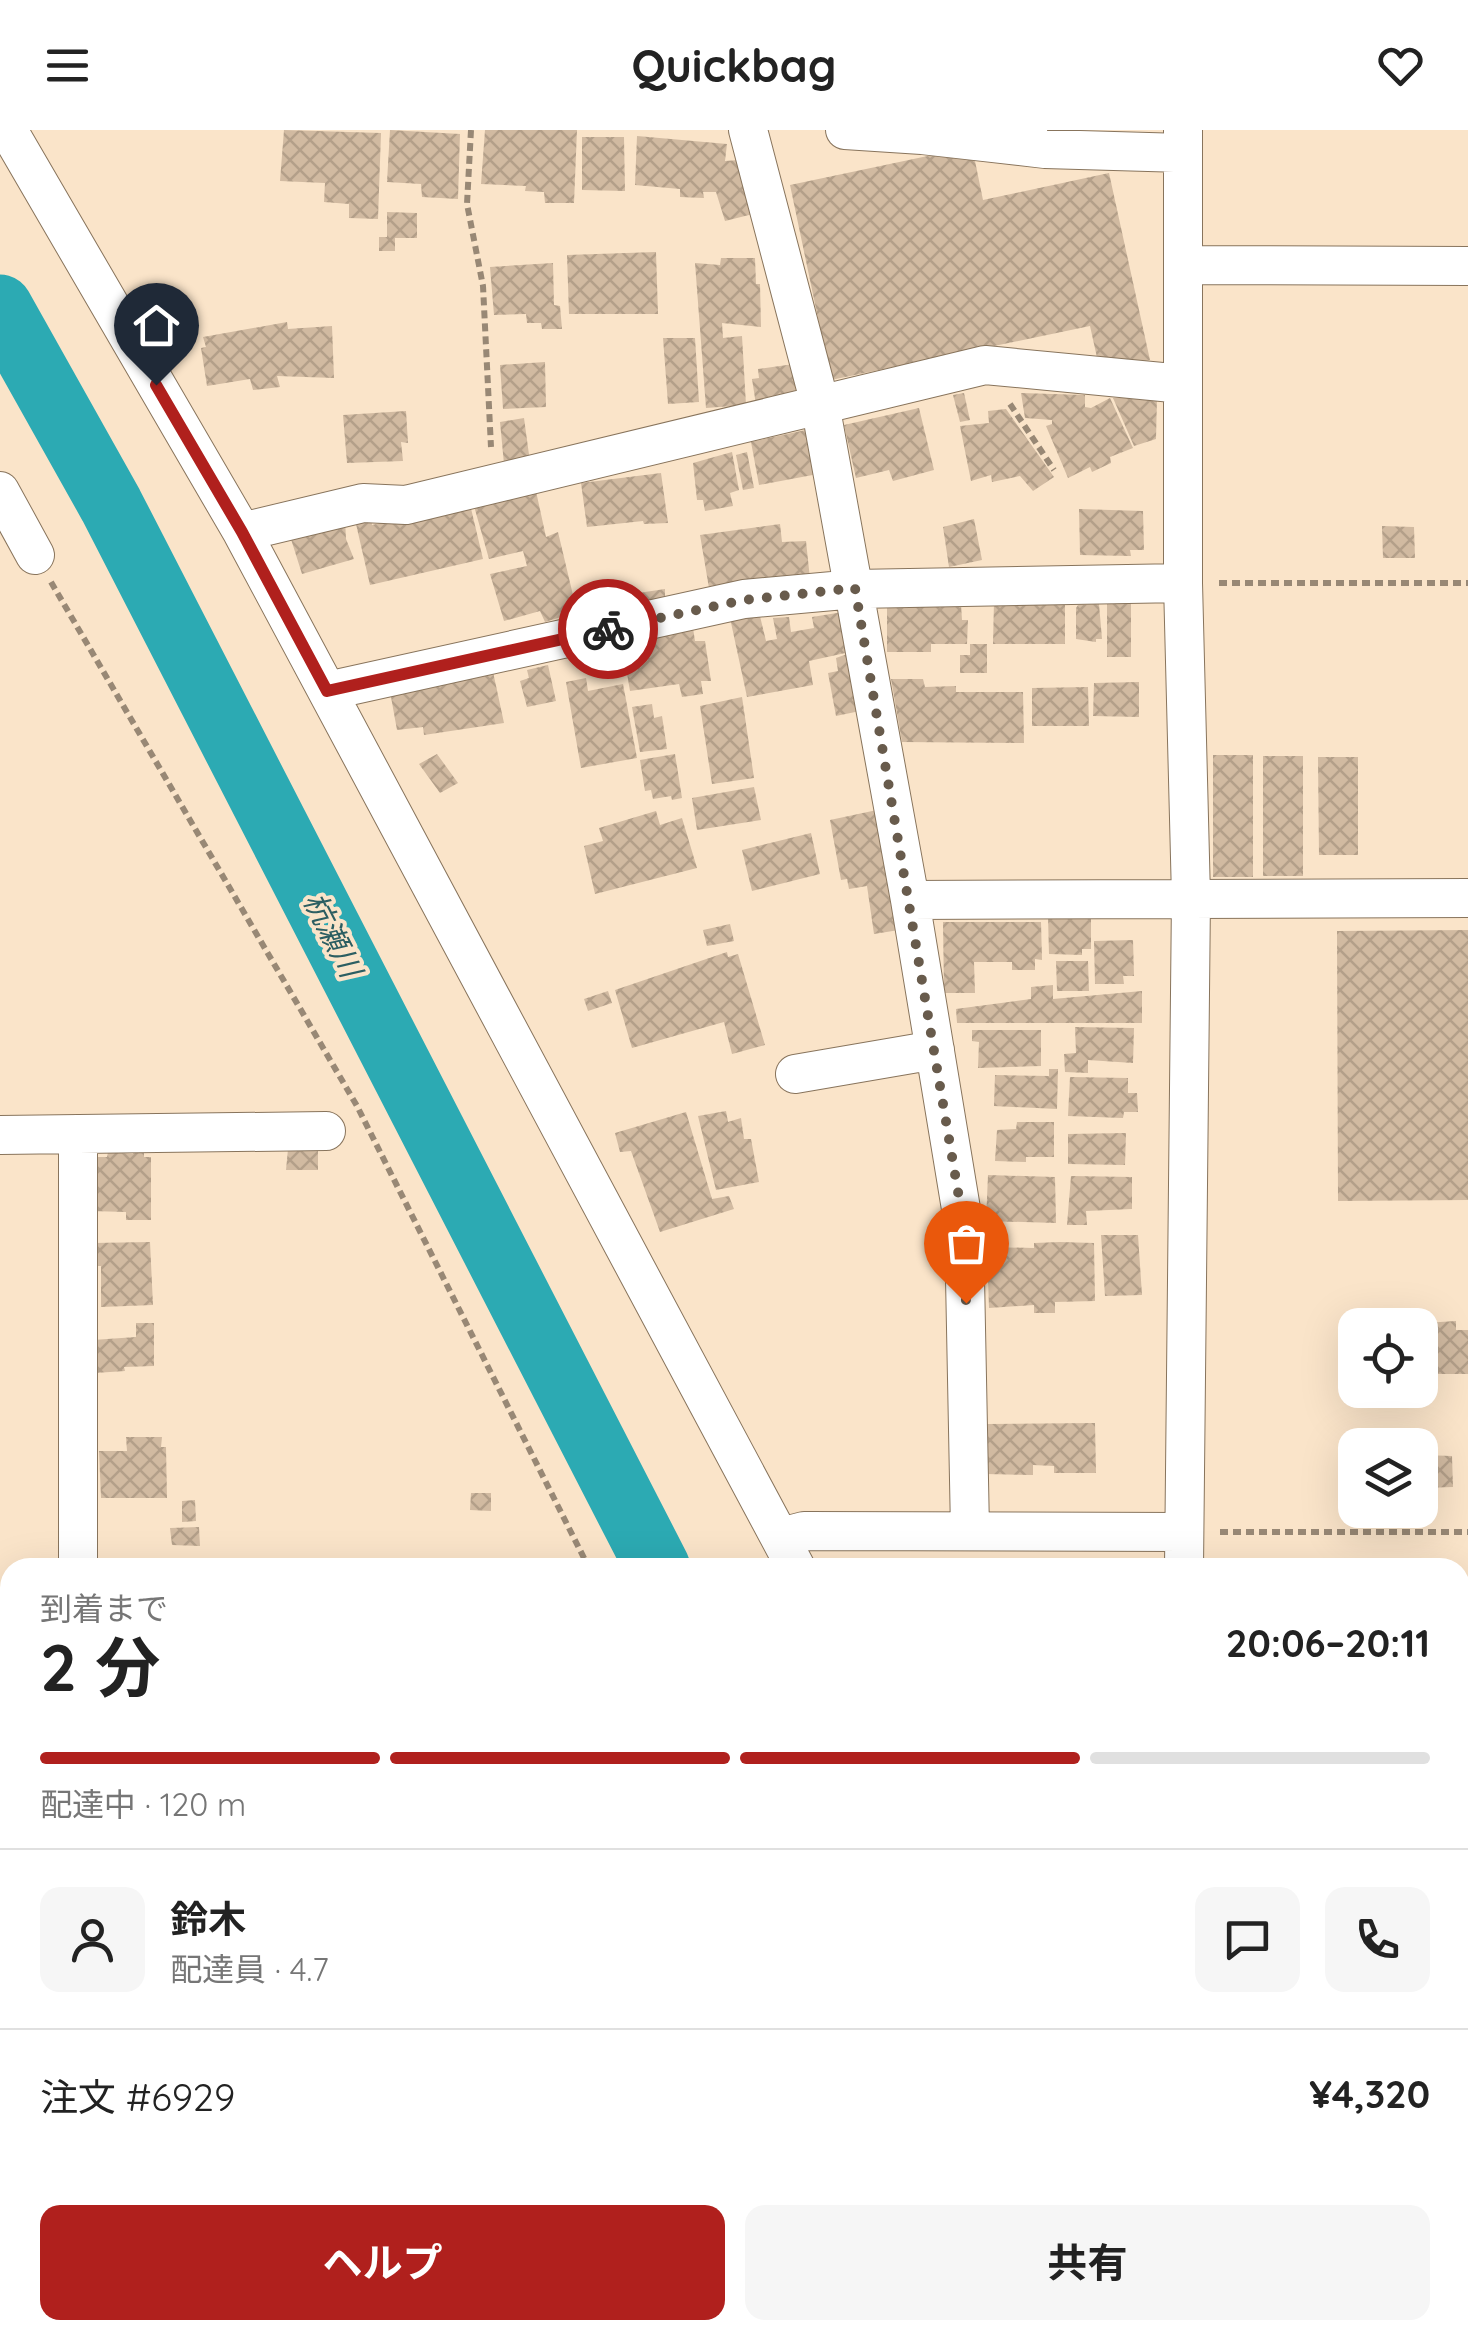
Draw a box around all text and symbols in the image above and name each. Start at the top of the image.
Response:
text: Quickbag [631,37,837,93]
icon: menu [40,38,95,93]
icon: heart [1373,38,1428,93]
pin [114,283,199,386]
icon: home [129,298,184,353]
courier [558,579,658,679]
icon: bike [581,602,636,657]
water label: 杭瀬川 [296,886,372,986]
pin [924,1201,1009,1304]
icon: bag [939,1216,994,1271]
map controls [1338,1308,1438,1528]
button: locate [1338,1308,1438,1408]
button: layers [1338,1428,1438,1528]
text: 到着まで [40,1588,168,1628]
text: 20:06–20:11 [1226,1619,1430,1667]
text: 2 分 [40,1626,160,1707]
text: 配達中 · 120 m [40,1784,246,1824]
button: person [40,1887,145,1992]
button: chat [1195,1887,1300,1992]
button: phone [1325,1887,1430,1992]
text: 鈴木 [170,1895,246,1943]
text: 配達員 · 4.7 [170,1949,329,1989]
text: ¥4,320 [1309,2070,1430,2118]
text: 注文 #6929 [40,2073,235,2121]
button: ヘルプ [40,2205,725,2320]
button: 共有 [745,2205,1430,2320]

